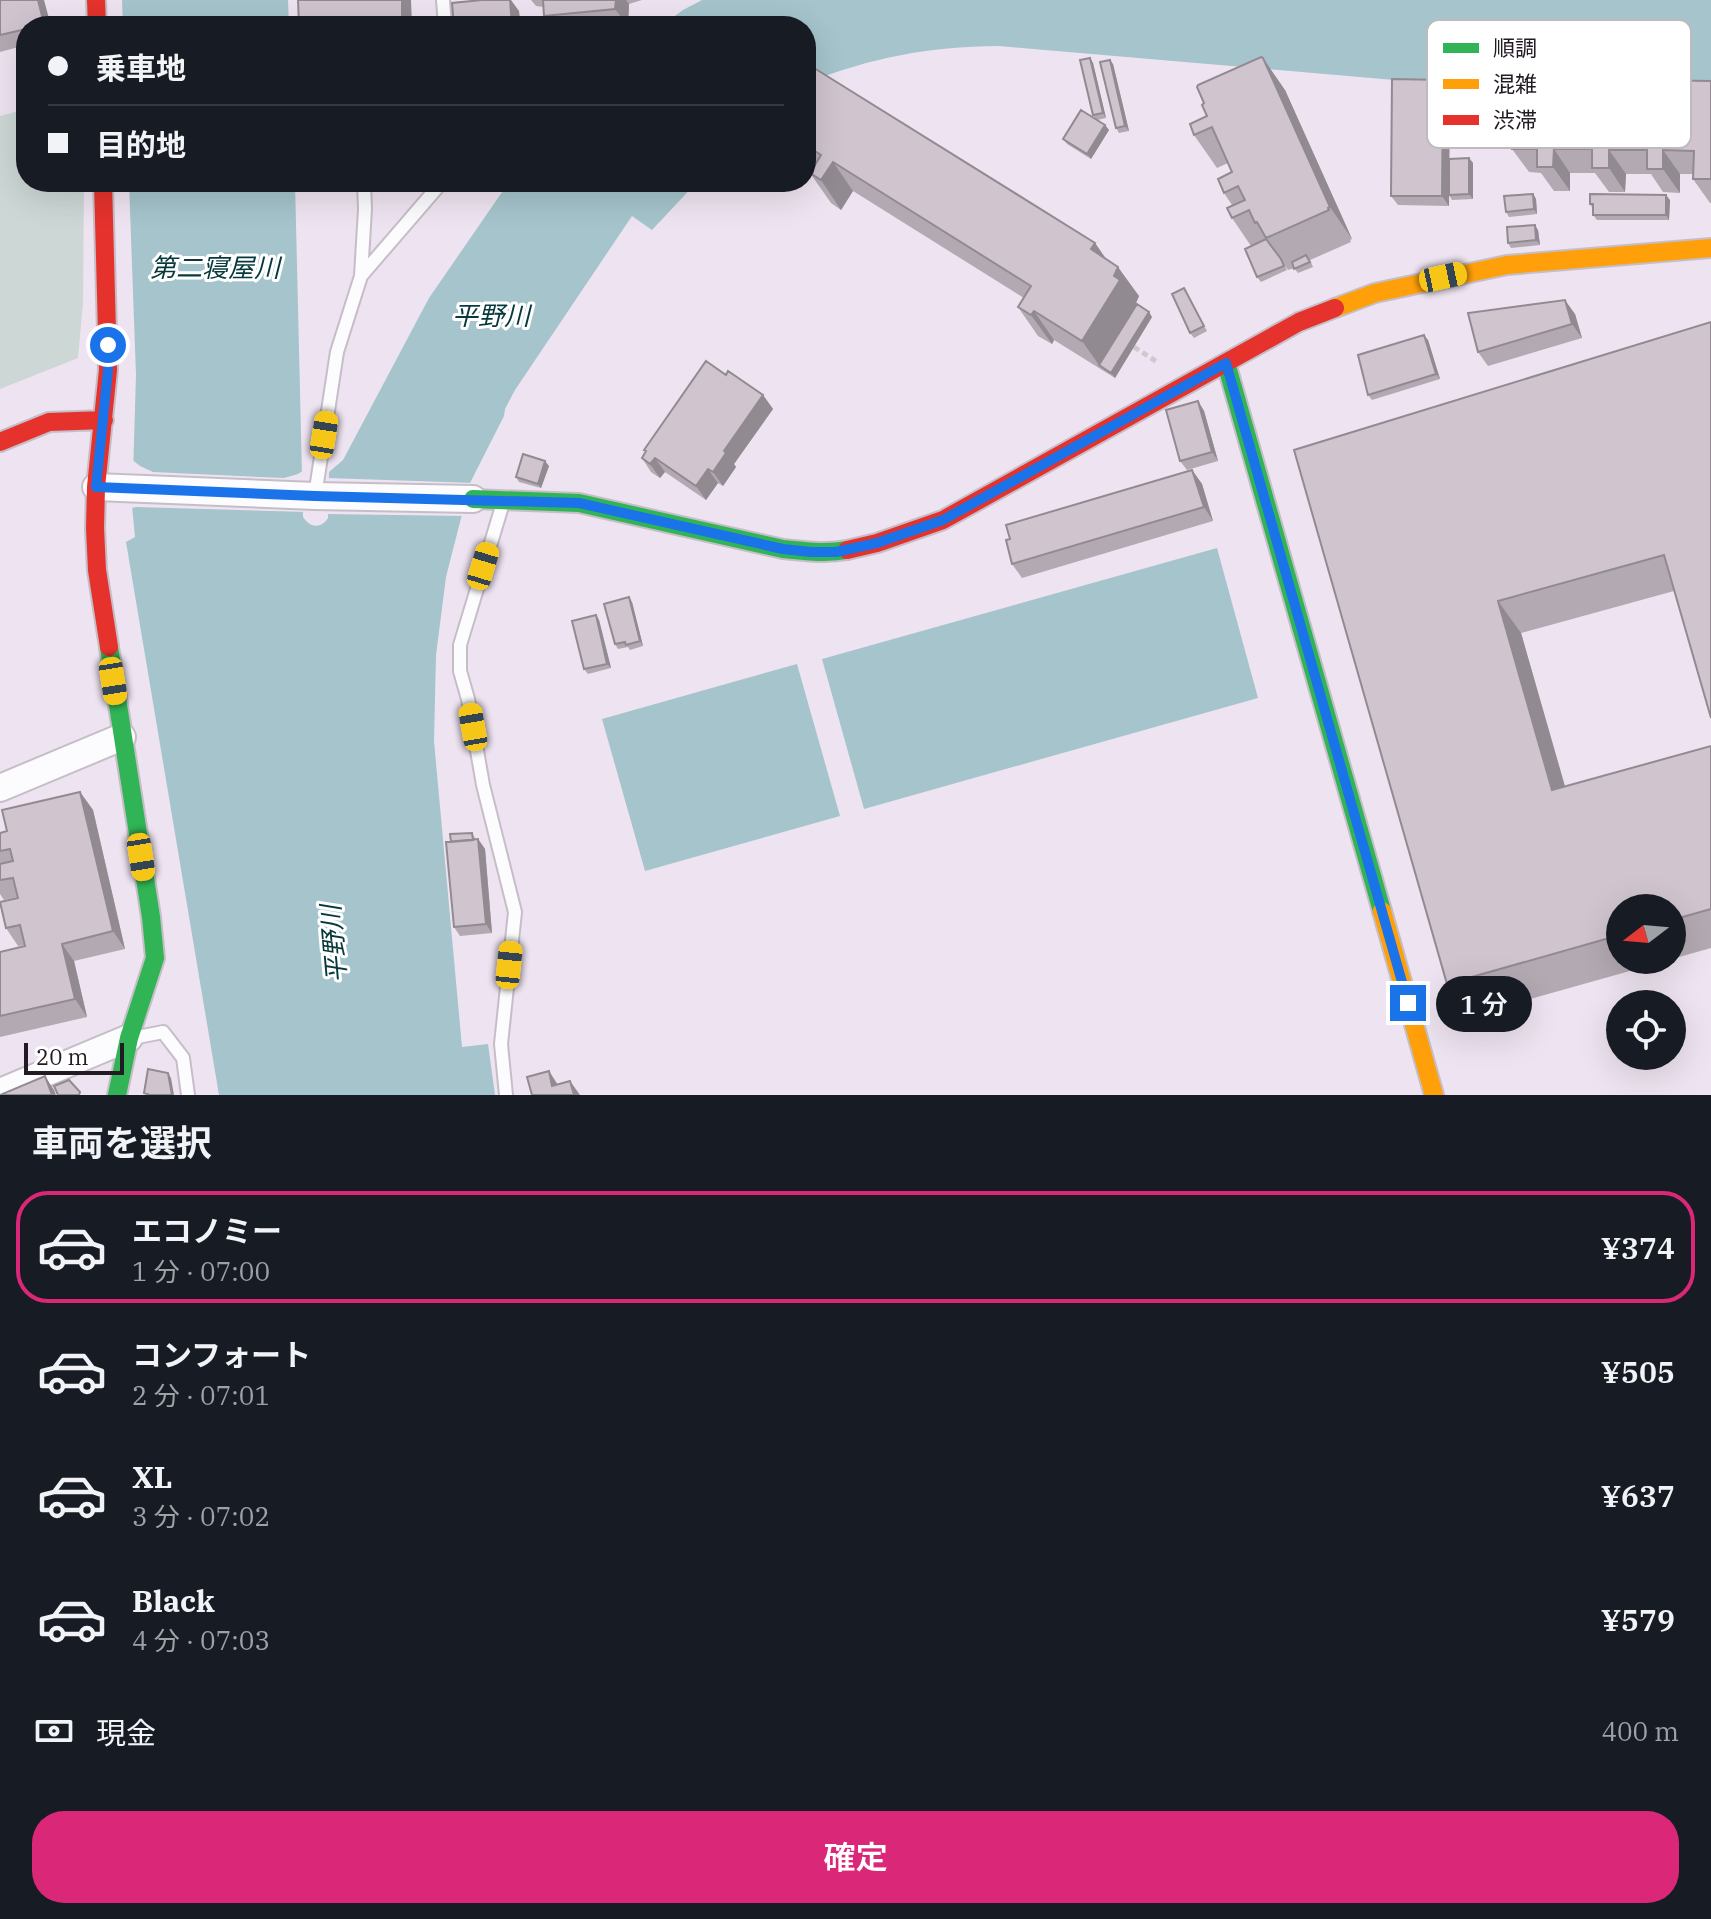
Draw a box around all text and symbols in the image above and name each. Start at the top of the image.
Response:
legend [1427,20,1691,148]
text: 順調 [1493,33,1537,62]
text: 乗車地 [96,48,186,87]
text: 混雑 [1493,69,1537,98]
text: 渋滞 [1493,105,1537,134]
text: 目的地 [96,125,186,164]
water label: 第二寝屋川 [150,250,283,284]
car [1417,260,1469,294]
water label: 平野川 [452,298,533,332]
route start [90,327,126,363]
car [308,409,340,461]
car [465,540,501,592]
car [97,655,129,707]
car [457,701,489,753]
car [125,831,157,883]
north arrow [1606,894,1686,974]
map controls [1606,894,1686,1070]
water label: 平野川 [312,901,353,984]
car [495,940,523,990]
callout: 1 分 [1436,975,1532,1031]
route end [1390,985,1426,1021]
text: 1 分 [1460,987,1508,1021]
button: locate [1606,990,1686,1070]
scale bar [24,1039,124,1075]
text: 20 m [36,1042,88,1071]
text: 車両を選択 [32,1119,212,1166]
icon: car [36,1211,108,1283]
text: エコノミー [132,1211,282,1250]
text: ¥374 [1601,1228,1675,1267]
text: 1 分 · 07:00 [132,1254,270,1288]
icon: car [36,1335,108,1407]
text: コンフォート [132,1335,311,1374]
text: ¥505 [1601,1352,1675,1391]
text: 2 分 · 07:01 [132,1378,270,1412]
text: XL [132,1457,172,1496]
icon: car [36,1459,108,1531]
text: ¥637 [1601,1476,1675,1515]
text: 3 分 · 07:02 [132,1499,270,1533]
text: Black [132,1581,215,1620]
icon: car [36,1583,108,1655]
text: ¥579 [1601,1600,1675,1639]
text: 4 分 · 07:03 [132,1623,270,1657]
icon: cash [32,1709,76,1753]
text: 現金 [96,1713,156,1752]
text: 400 m [1601,1714,1679,1748]
button: 確定 [32,1811,1679,1903]

